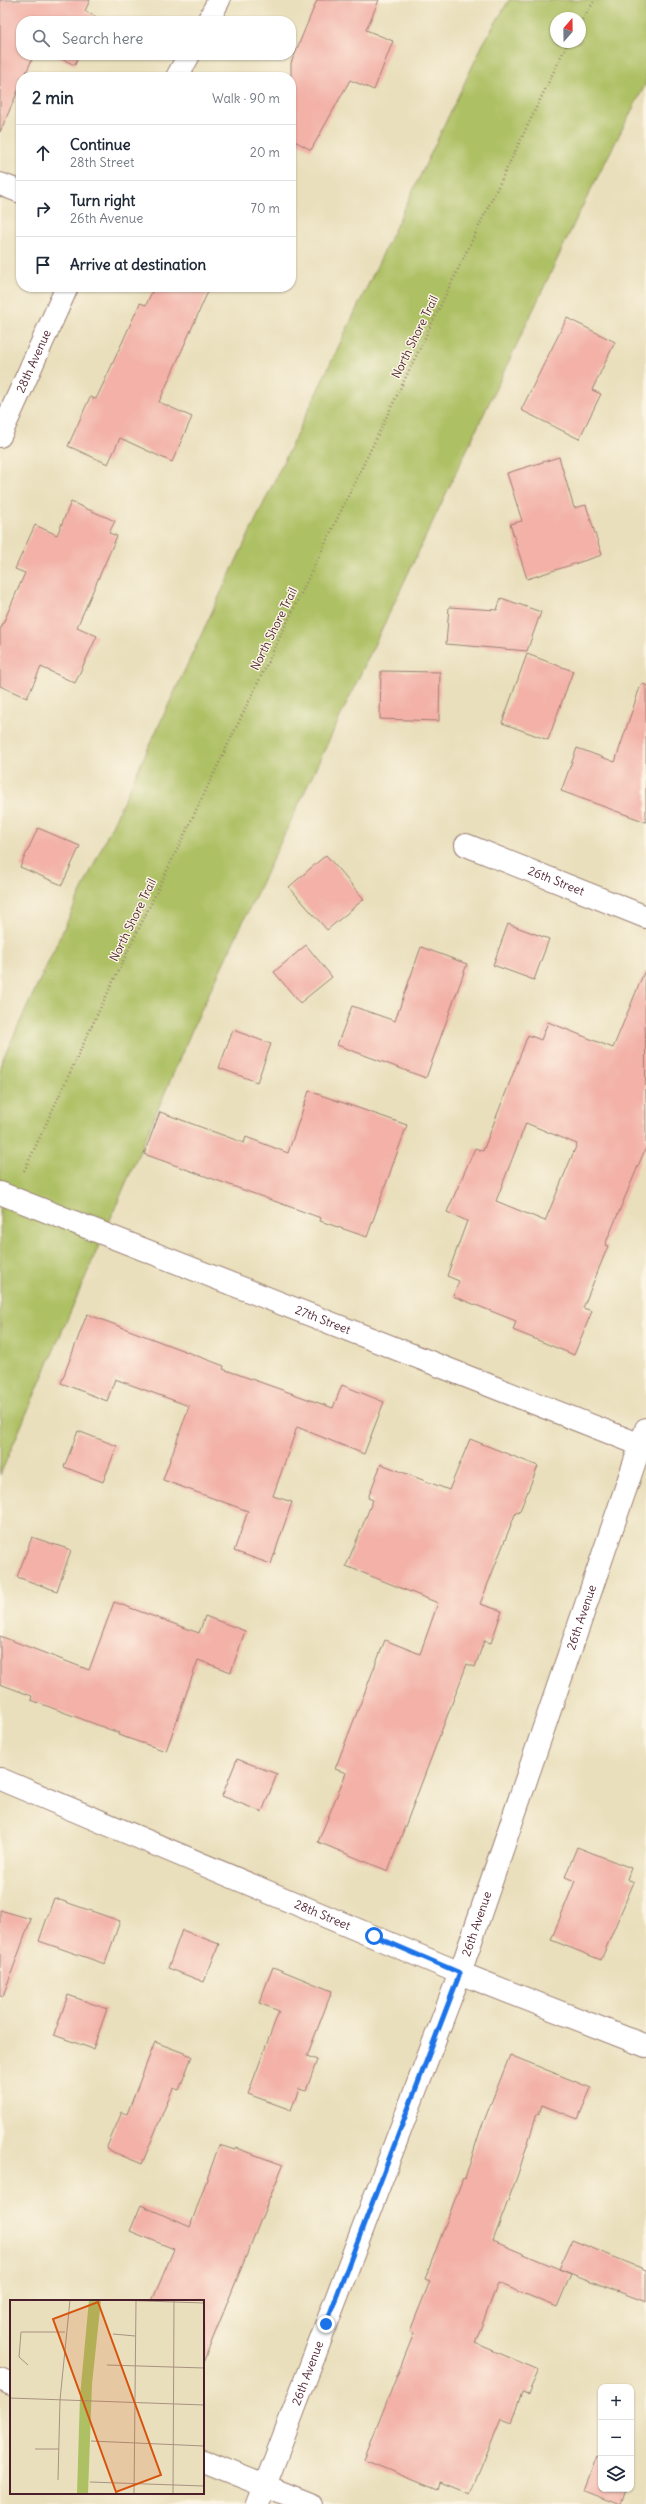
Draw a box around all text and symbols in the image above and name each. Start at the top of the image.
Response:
north arrow [550,12,586,48]
search box [16,16,296,60]
icon: search [30,27,52,49]
text: Search here [62,29,143,48]
text: 2 min [32,87,74,109]
text: Walk · 90 m [212,90,280,107]
text: Continue [70,135,131,154]
icon: ahead [32,142,54,164]
text: 20 m [250,144,280,161]
text: 28th Street [70,154,134,171]
text: Turn right [70,191,135,210]
icon: right [32,198,54,220]
text: 70 m [251,200,280,217]
text: 26th Avenue [70,210,143,227]
icon: arrive [32,254,54,276]
text: Arrive at destination [70,255,206,274]
street label: North Shore Trail [388,293,441,381]
street label: 28th Avenue [12,327,54,395]
street label: North Shore Trail [247,585,300,673]
street label: 26th Street [526,863,587,899]
street label: North Shore Trail [106,876,159,964]
street label: 27th Street [293,1302,353,1337]
street label: 26th Avenue [563,1583,599,1652]
street label: 26th Avenue [458,1889,494,1958]
street label: 28th Street [292,1896,353,1933]
route start [365,1927,383,1945]
inset map [10,2300,204,2494]
route end [317,2315,335,2333]
street label: 26th Avenue [288,2339,326,2407]
map controls [598,2384,634,2492]
button: + [598,2384,634,2420]
button: − [598,2420,634,2456]
button: layers [598,2456,634,2492]

